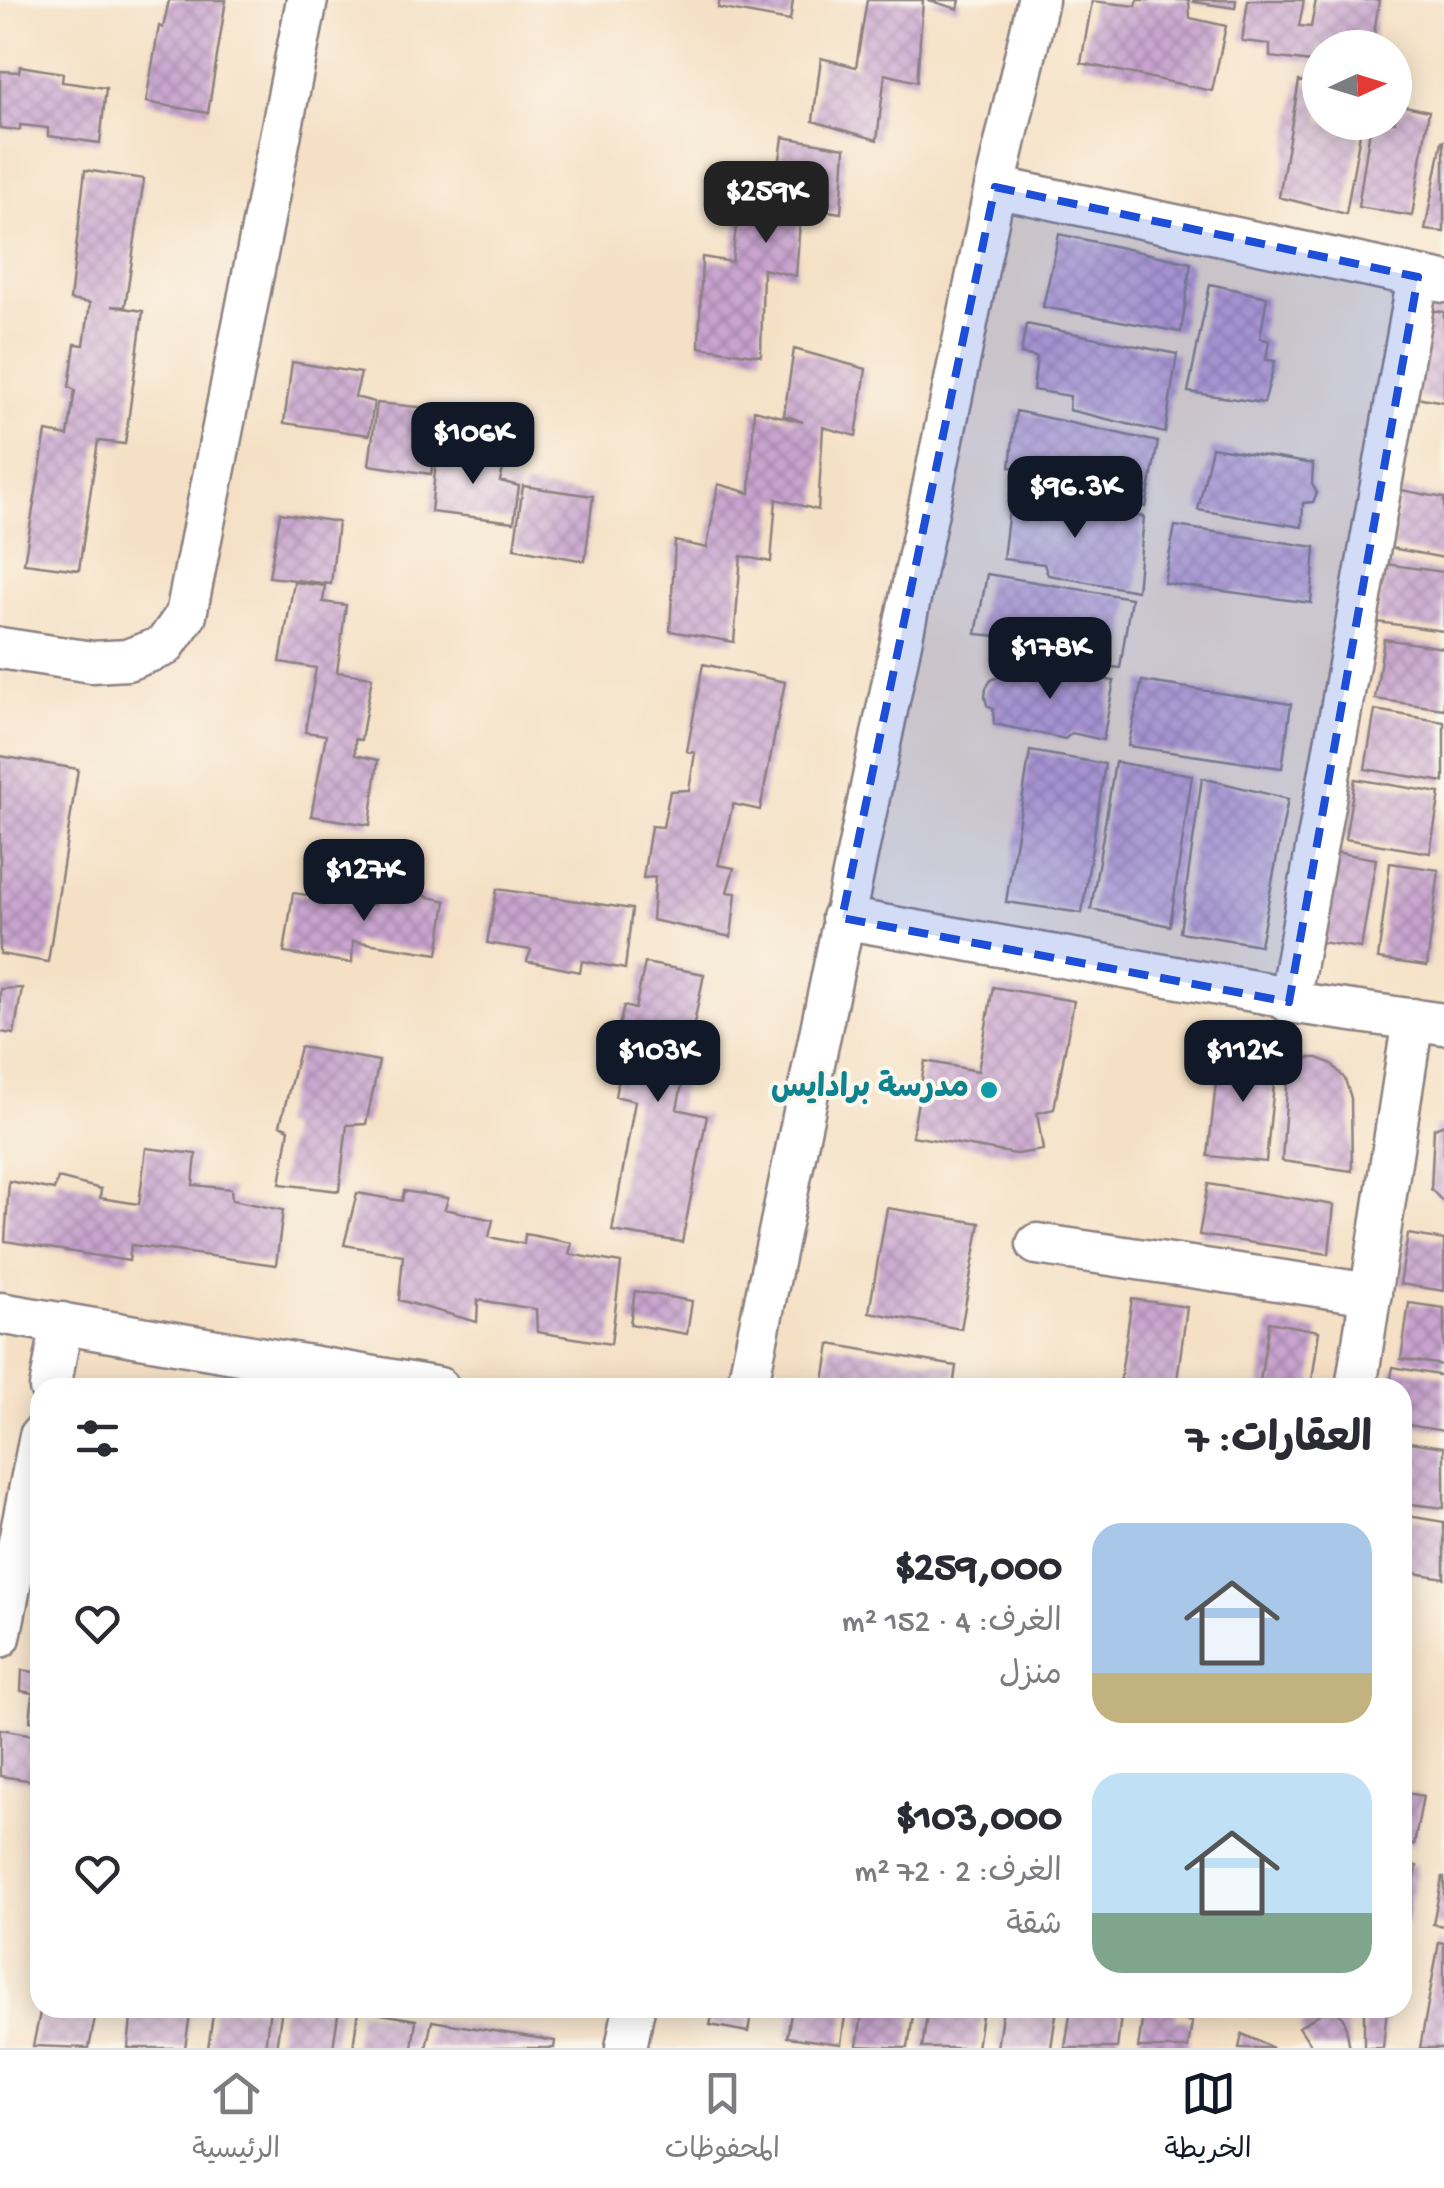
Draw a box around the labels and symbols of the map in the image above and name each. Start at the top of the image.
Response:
north arrow [1302,30,1412,140]
pin: $259K [696,161,836,246]
pin: $106K [403,402,543,487]
pin: $96.3K [994,456,1156,541]
pin: $178K [980,617,1120,702]
pin: $127K [294,839,434,924]
pin: $103K [588,1020,728,1105]
pin: $112K [1173,1020,1313,1105]
place label: مدرسة برادايس [771,1070,969,1109]
marker: مدرسة برادايس [978,1079,1000,1101]

